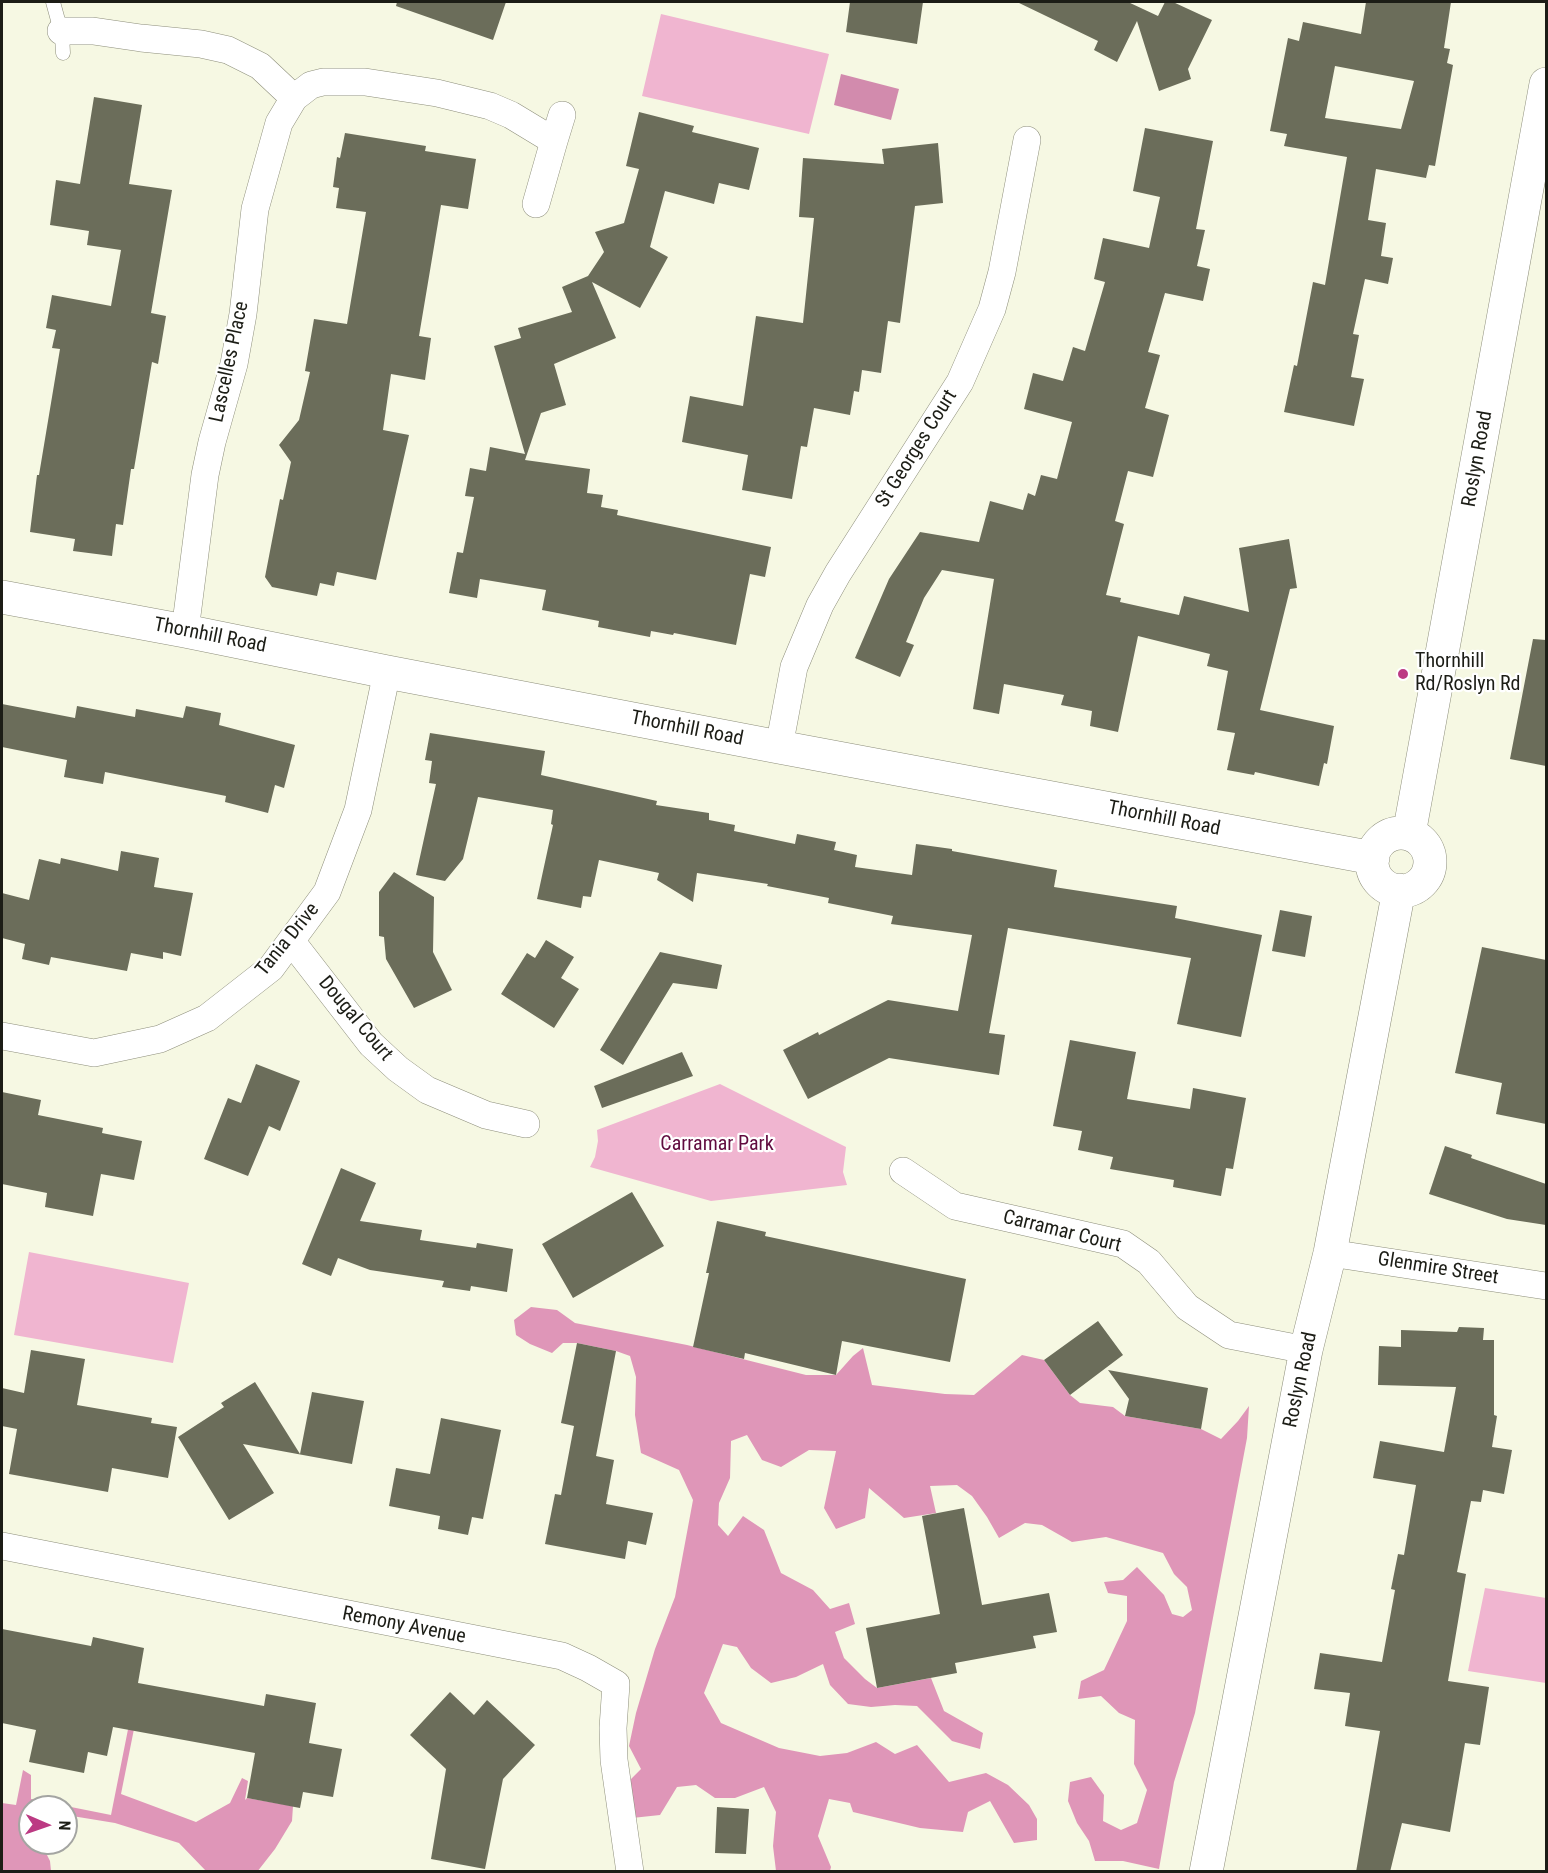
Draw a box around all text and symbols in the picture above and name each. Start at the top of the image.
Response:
street label: Lascelles Place [205,299,255,425]
street label: St Georges Court [871,386,963,512]
street label: Roslyn Road [1458,409,1498,509]
street label: Thornhill Road [152,613,268,659]
place label: Thornhill Rd/Roslyn Rd [1415,650,1520,697]
marker: Thornhill Rd/Roslyn Rd [1396,667,1410,681]
street label: Thornhill Road [629,706,745,752]
street label: Thornhill Road [1106,796,1222,842]
street label: Tania Drive [251,899,325,981]
street label: Dougal Court [313,972,397,1066]
park label: Carramar Park [660,1133,774,1157]
street label: Carramar Court [1000,1206,1124,1258]
street label: Glenmire Street [1376,1248,1500,1290]
street label: Roslyn Road [1279,1330,1323,1430]
street label: Remony Avenue [340,1602,468,1650]
north arrow [18,1795,78,1855]
text: N [55,1820,74,1831]

